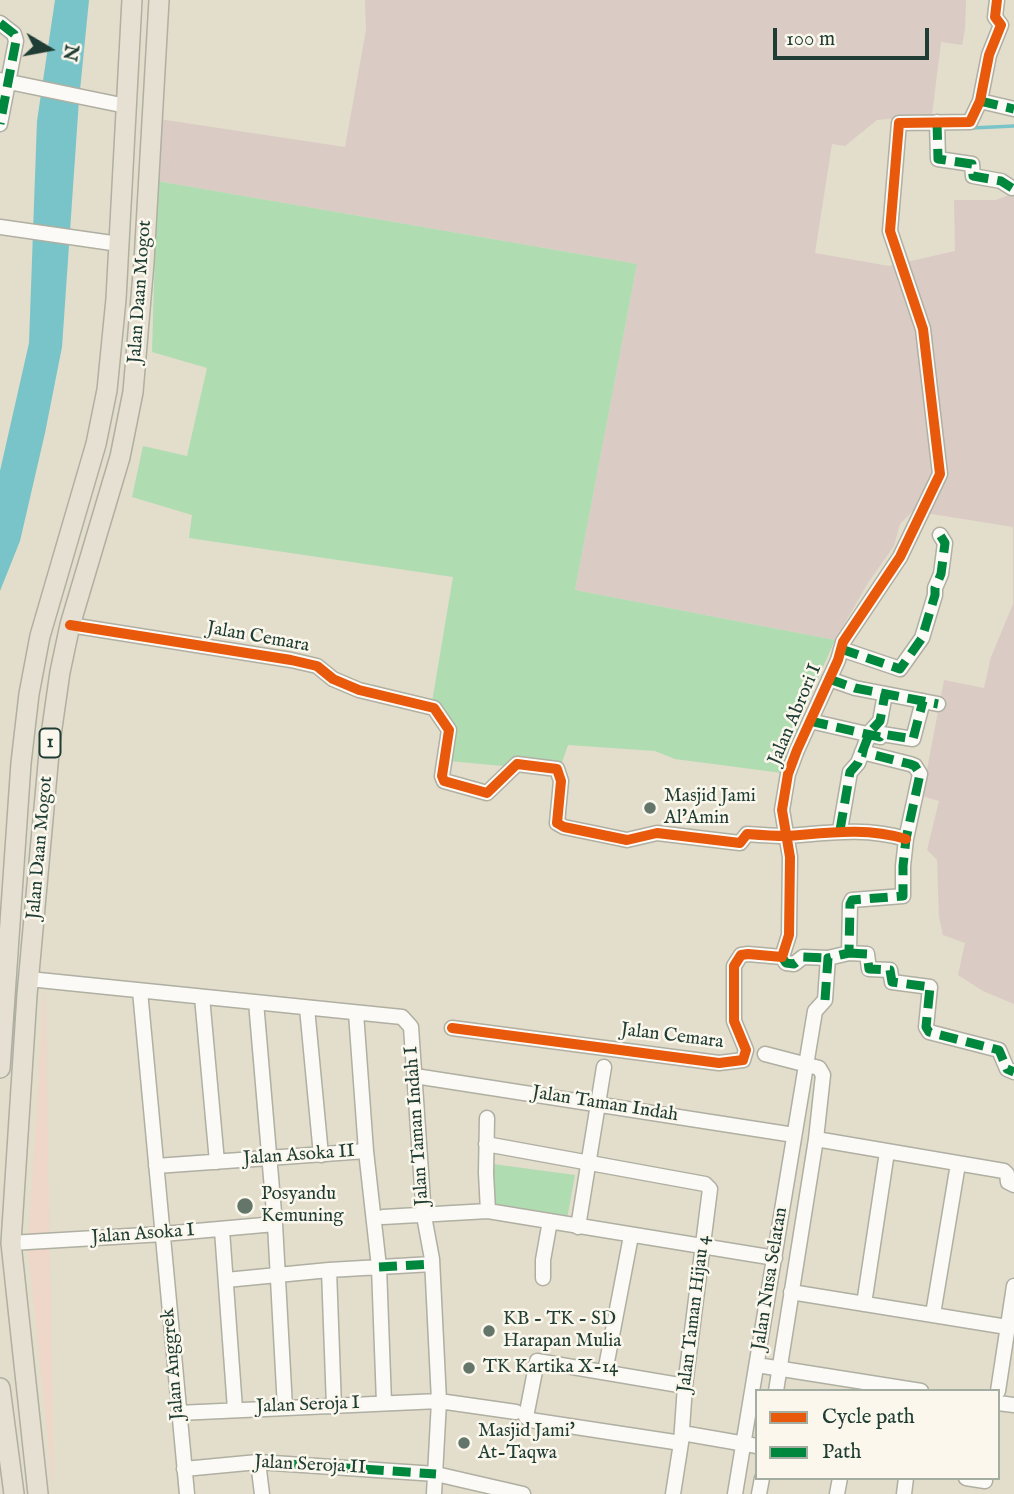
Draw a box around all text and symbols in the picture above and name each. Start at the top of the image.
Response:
north arrow [14,14,84,84]
scale bar [776,14,932,58]
text: 100 m [786,26,835,53]
text: N [56,42,83,63]
street label: Jalan Daan Mogot [125,219,157,365]
street label: Jalan Cemara [205,618,311,658]
street label: Jalan Abrori I [764,661,828,769]
road number: 1 [40,728,60,758]
street label: Jalan Daan Mogot [23,775,59,921]
place label: Masjid Jami Al'Amin [664,786,756,830]
marker: Masjid Jami Al'Amin [642,800,658,816]
street label: Jalan Cemara [619,1019,725,1055]
street label: Jalan Taman Indah I [401,1045,435,1207]
street label: Jalan Taman Indah [530,1082,680,1128]
street label: Jalan Asoka II [242,1141,356,1171]
place label: Posyandu Kemuning [261,1184,343,1228]
marker: Posyandu Kemuning [235,1196,255,1216]
street label: Jalan Nusa Selatan [748,1206,794,1352]
street label: Jalan Asoka I [91,1220,195,1250]
street label: Jalan Taman Hijau 4 [674,1234,716,1394]
street label: Jalan Anggrek [158,1307,190,1421]
place label: KB - TK - SD Harapan Mulia [503,1309,621,1353]
marker: KB - TK - SD Harapan Mulia [481,1323,497,1339]
place label: TK Kartika X-14 [483,1357,618,1379]
marker: TK Kartika X-14 [461,1360,477,1376]
legend [755,1389,1000,1480]
street label: Jalan Seroja I [256,1393,360,1419]
text: Cycle path [822,1404,915,1431]
place label: Masjid Jami' At-Taqwa [478,1421,575,1465]
marker: Masjid Jami' At-Taqwa [456,1435,472,1451]
text: Path [822,1439,861,1466]
street label: Jalan Seroja II [253,1452,367,1480]

